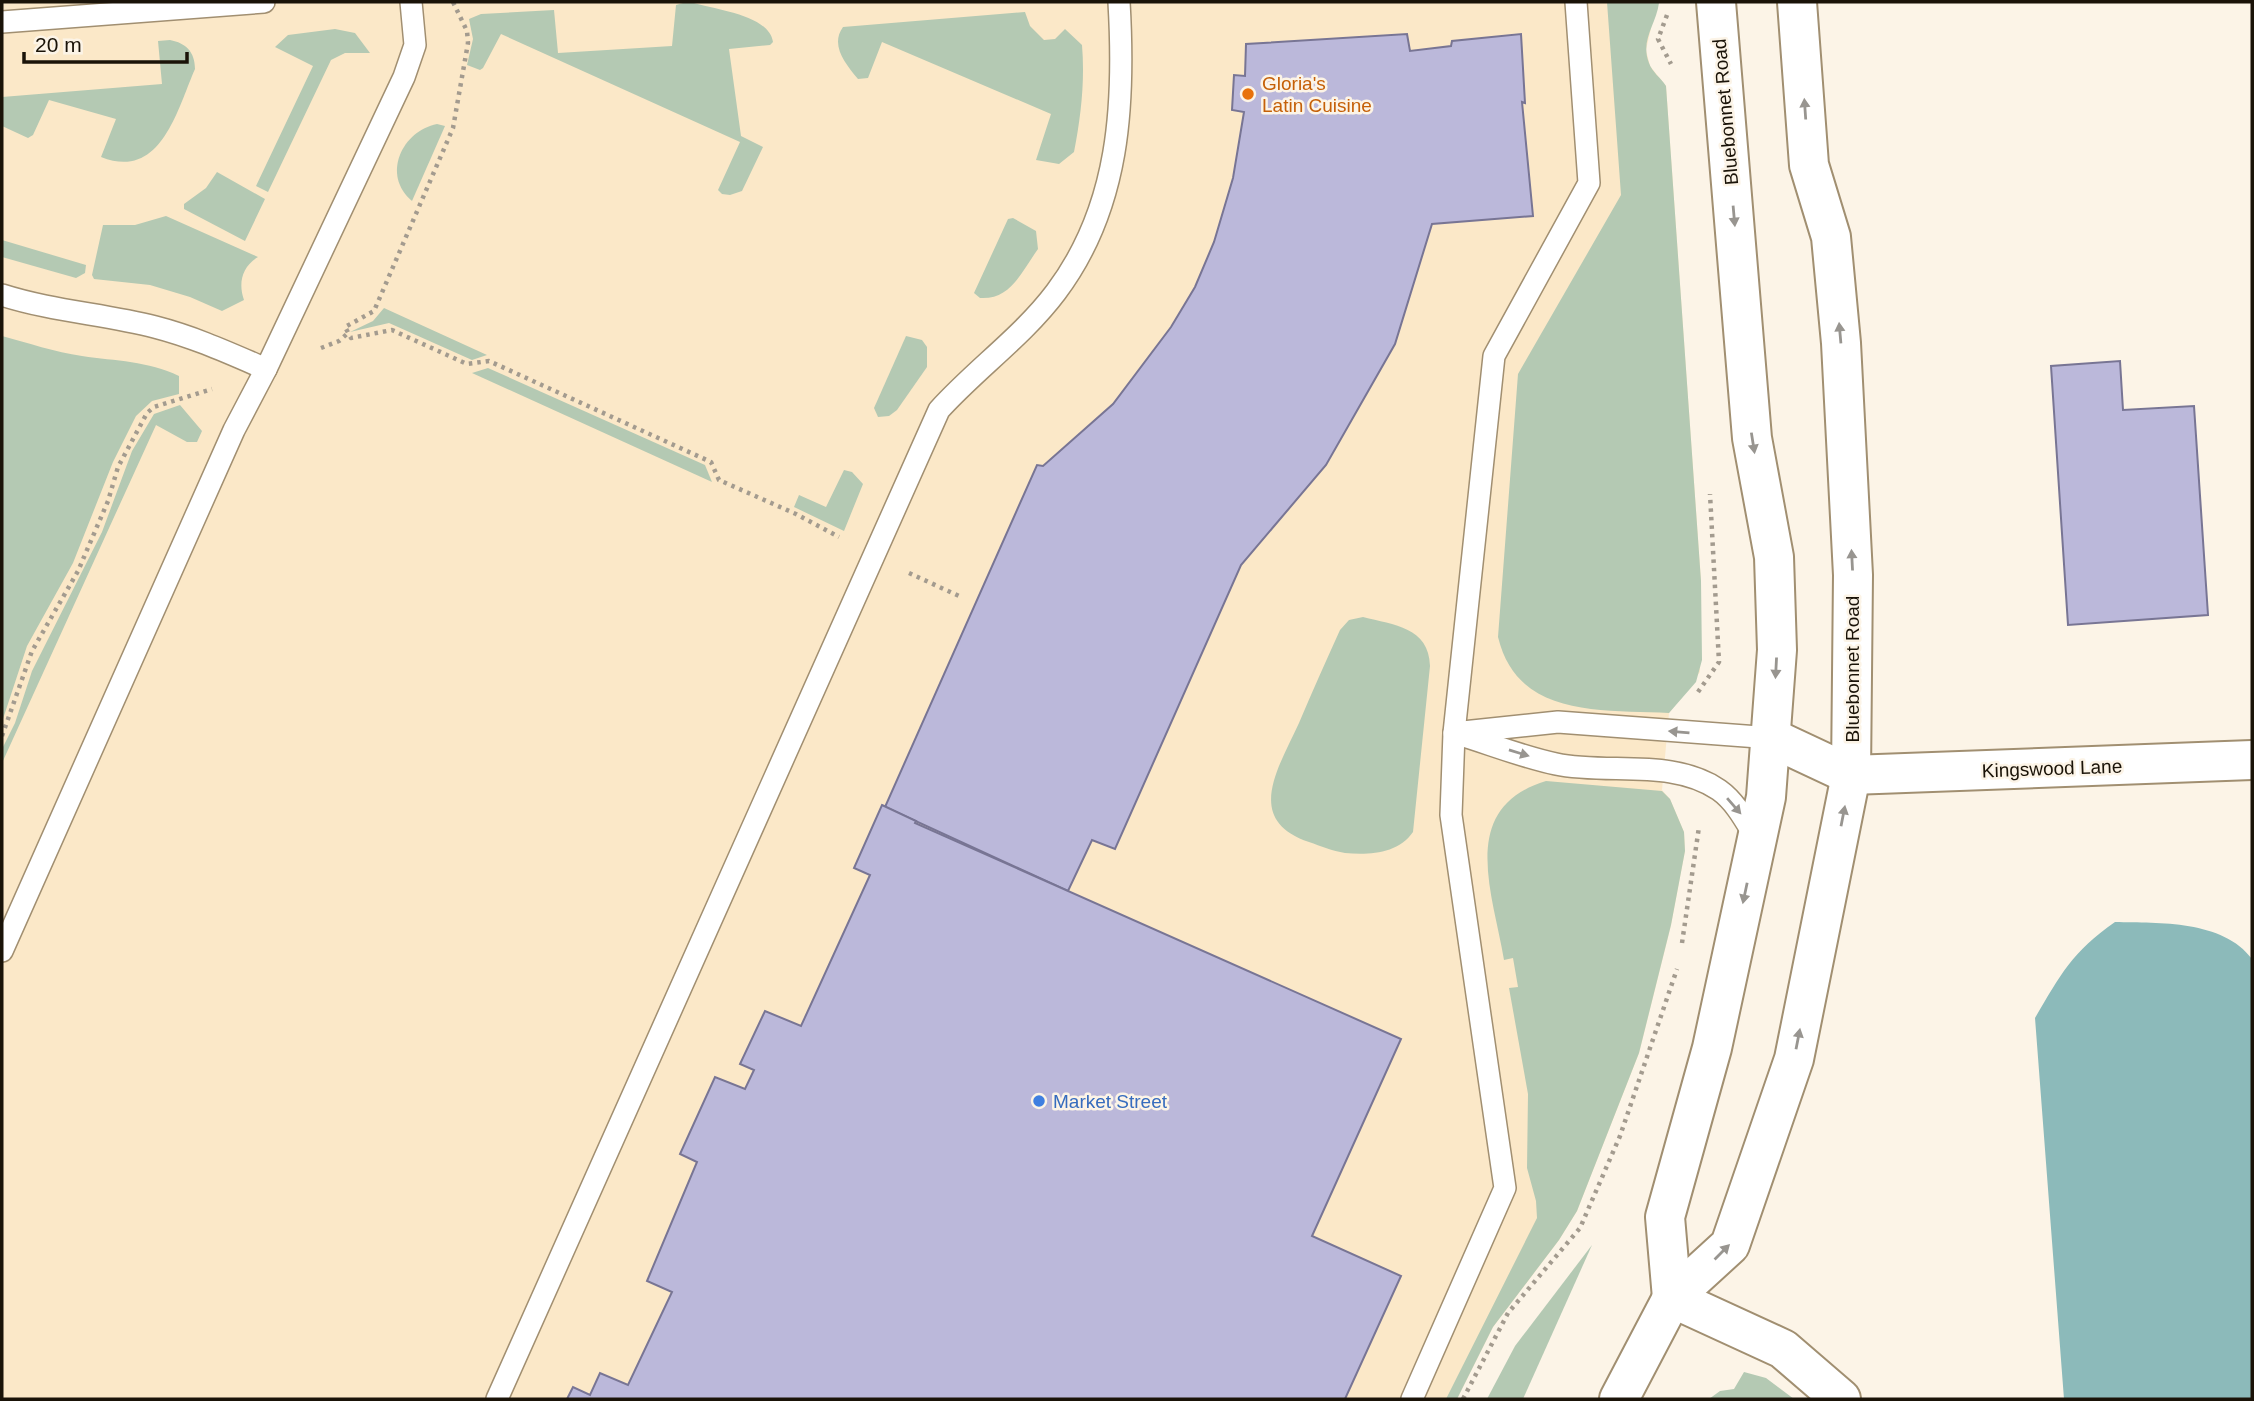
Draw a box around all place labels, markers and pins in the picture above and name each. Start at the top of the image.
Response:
place label: Gloria's Latin Cuisine [1262,73,1372,116]
marker: Gloria's Latin Cuisine [1240,86,1256,102]
place label: Market Street [1053,1091,1168,1112]
marker: Market Street [1031,1093,1047,1109]

